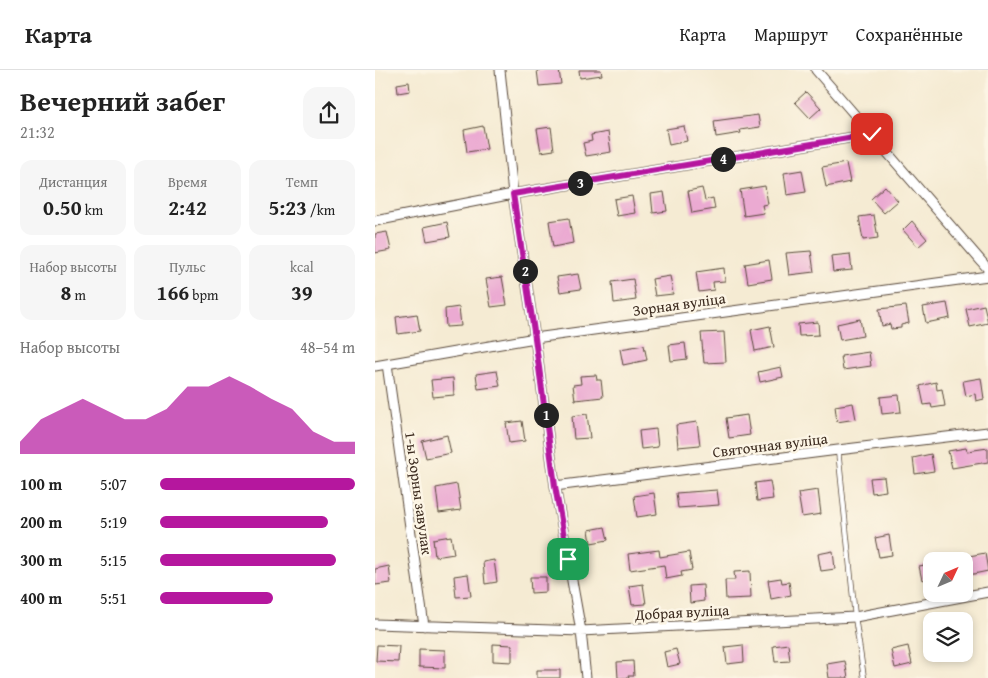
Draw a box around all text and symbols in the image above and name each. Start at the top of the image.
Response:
text: Карта [25,17,92,52]
text: Карта [680,21,726,48]
text: Маршрут [754,21,828,48]
text: Сохранённые [856,21,963,48]
text: Вечерний забег [20,80,225,121]
button: share [303,87,355,139]
pin [851,113,893,155]
text: 21:32 [20,120,55,144]
icon: check [858,120,886,148]
pin: 4 [711,146,735,172]
text: 4 [720,149,727,169]
pin: 3 [567,170,593,196]
text: Дистанция [39,172,107,192]
text: Время [168,172,207,192]
text: Темп [286,172,318,192]
text: 3 [577,173,584,193]
text: 0.50 [43,192,82,223]
text: 2:42 [168,192,207,223]
text: 5:23 [268,192,307,223]
text: km [82,200,103,220]
text: /km [307,200,335,220]
text: Набор высоты [29,257,117,277]
text: Пульс [169,257,206,277]
text: kcal [290,257,314,277]
pin: 2 [513,258,537,284]
text: 2 [522,261,529,281]
text: 8 [60,277,71,308]
text: 166 [157,277,189,308]
text: 39 [291,277,313,308]
text: m [71,285,86,305]
text: bpm [189,285,218,305]
street label: Зорная вуліца [631,287,728,321]
text: Набор высоты [20,335,120,359]
text: 48–54 m [300,335,355,359]
pin: 1 [533,402,559,428]
text: 1 [543,405,550,425]
street label: Святочная вуліца [711,427,830,462]
street label: 1-ы Зорны завулак [400,430,438,556]
text: 100 m [20,472,62,496]
text: 5:07 [100,472,127,496]
text: 200 m [20,510,62,534]
text: 5:19 [100,510,127,534]
pin [547,538,589,580]
icon: arrive [554,545,582,573]
text: 300 m [20,548,62,572]
text: 5:15 [100,548,127,572]
north arrow [923,552,973,602]
map controls [923,552,973,662]
text: 400 m [20,586,62,610]
text: 5:51 [100,586,127,610]
street label: Добрая вуліца [633,599,730,625]
button: layers [923,612,973,662]

